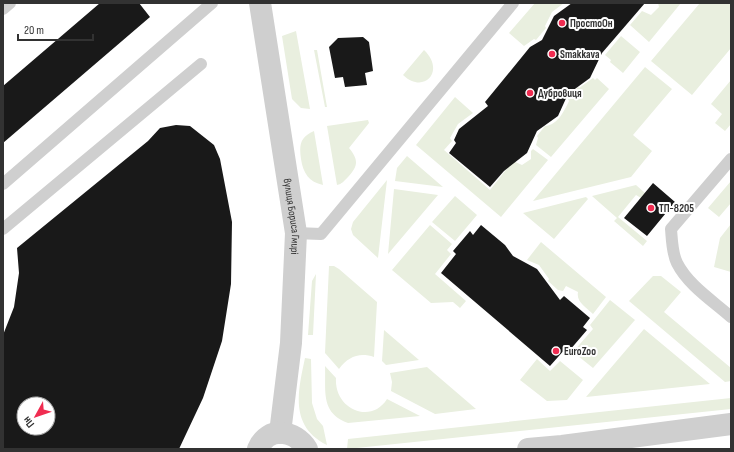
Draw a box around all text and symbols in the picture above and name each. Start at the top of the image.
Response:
scale bar [18,16,93,42]
place label: ПростоОн [570,17,613,30]
marker: ПростоОн [557,18,567,28]
text: 20 m [24,23,44,38]
place label: Smakkava [560,48,600,61]
marker: Smakkava [547,49,557,59]
place label: Дубровиця [538,87,582,100]
marker: Дубровиця [525,88,535,98]
street label: вулиця Бориса Гмирі [281,178,302,255]
place label: ТП-8205 [659,202,694,215]
marker: ТП-8205 [646,203,656,213]
place label: EuroZoo [564,345,596,358]
marker: EuroZoo [551,346,561,356]
north arrow [16,396,56,436]
text: Пн [20,414,37,430]

